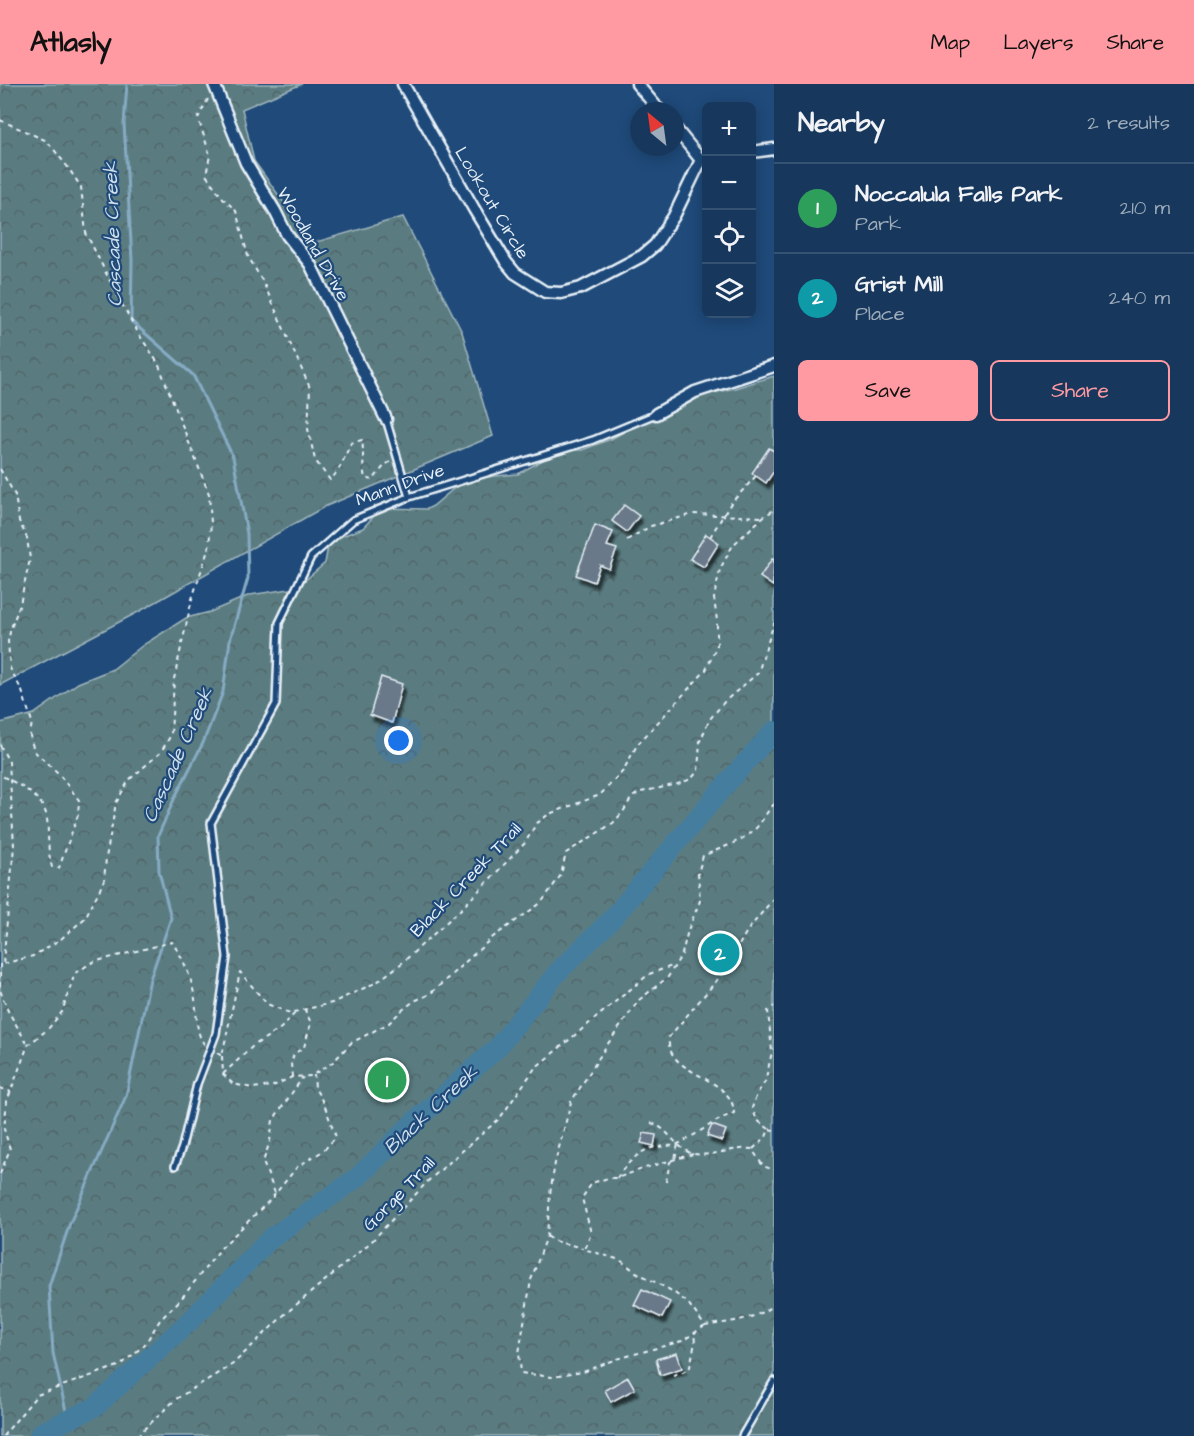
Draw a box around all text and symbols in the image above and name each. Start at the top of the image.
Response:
text: Atlasly [30,23,112,62]
text: Map [930,28,970,57]
text: Layers [1003,28,1073,57]
text: Share [1106,28,1164,57]
north arrow [630,102,684,156]
map controls [702,102,756,318]
button: + [702,102,756,156]
text: Nearby [798,105,885,141]
text: 2 results [1087,109,1170,137]
street label: Lookout Circle [449,142,536,264]
button: − [702,156,756,210]
water label: Cascade Creek [96,160,130,307]
text: Noccalula Falls Park [855,179,1062,210]
street label: Woodland Drive [270,183,356,306]
text: 1 [816,194,819,222]
text: 210 m [1120,194,1170,222]
button: locate [702,210,756,264]
text: Park [855,210,901,238]
button: layers [702,264,756,318]
text: Grist Mill [855,269,943,300]
text: 2 [812,284,823,312]
text: 240 m [1109,284,1170,312]
text: Place [855,300,905,328]
button: Save [798,360,978,421]
button: Share [990,360,1170,421]
street label: Mann Drive [352,457,448,513]
water label: Cascade Creek [136,682,221,827]
your location [384,726,413,755]
street label: Black Creek Trail [405,817,527,943]
pin: 2 [700,930,740,976]
pin: 1 [368,1058,406,1102]
water label: Black Creek [378,1058,485,1161]
street label: Gorge Trail [357,1151,442,1237]

